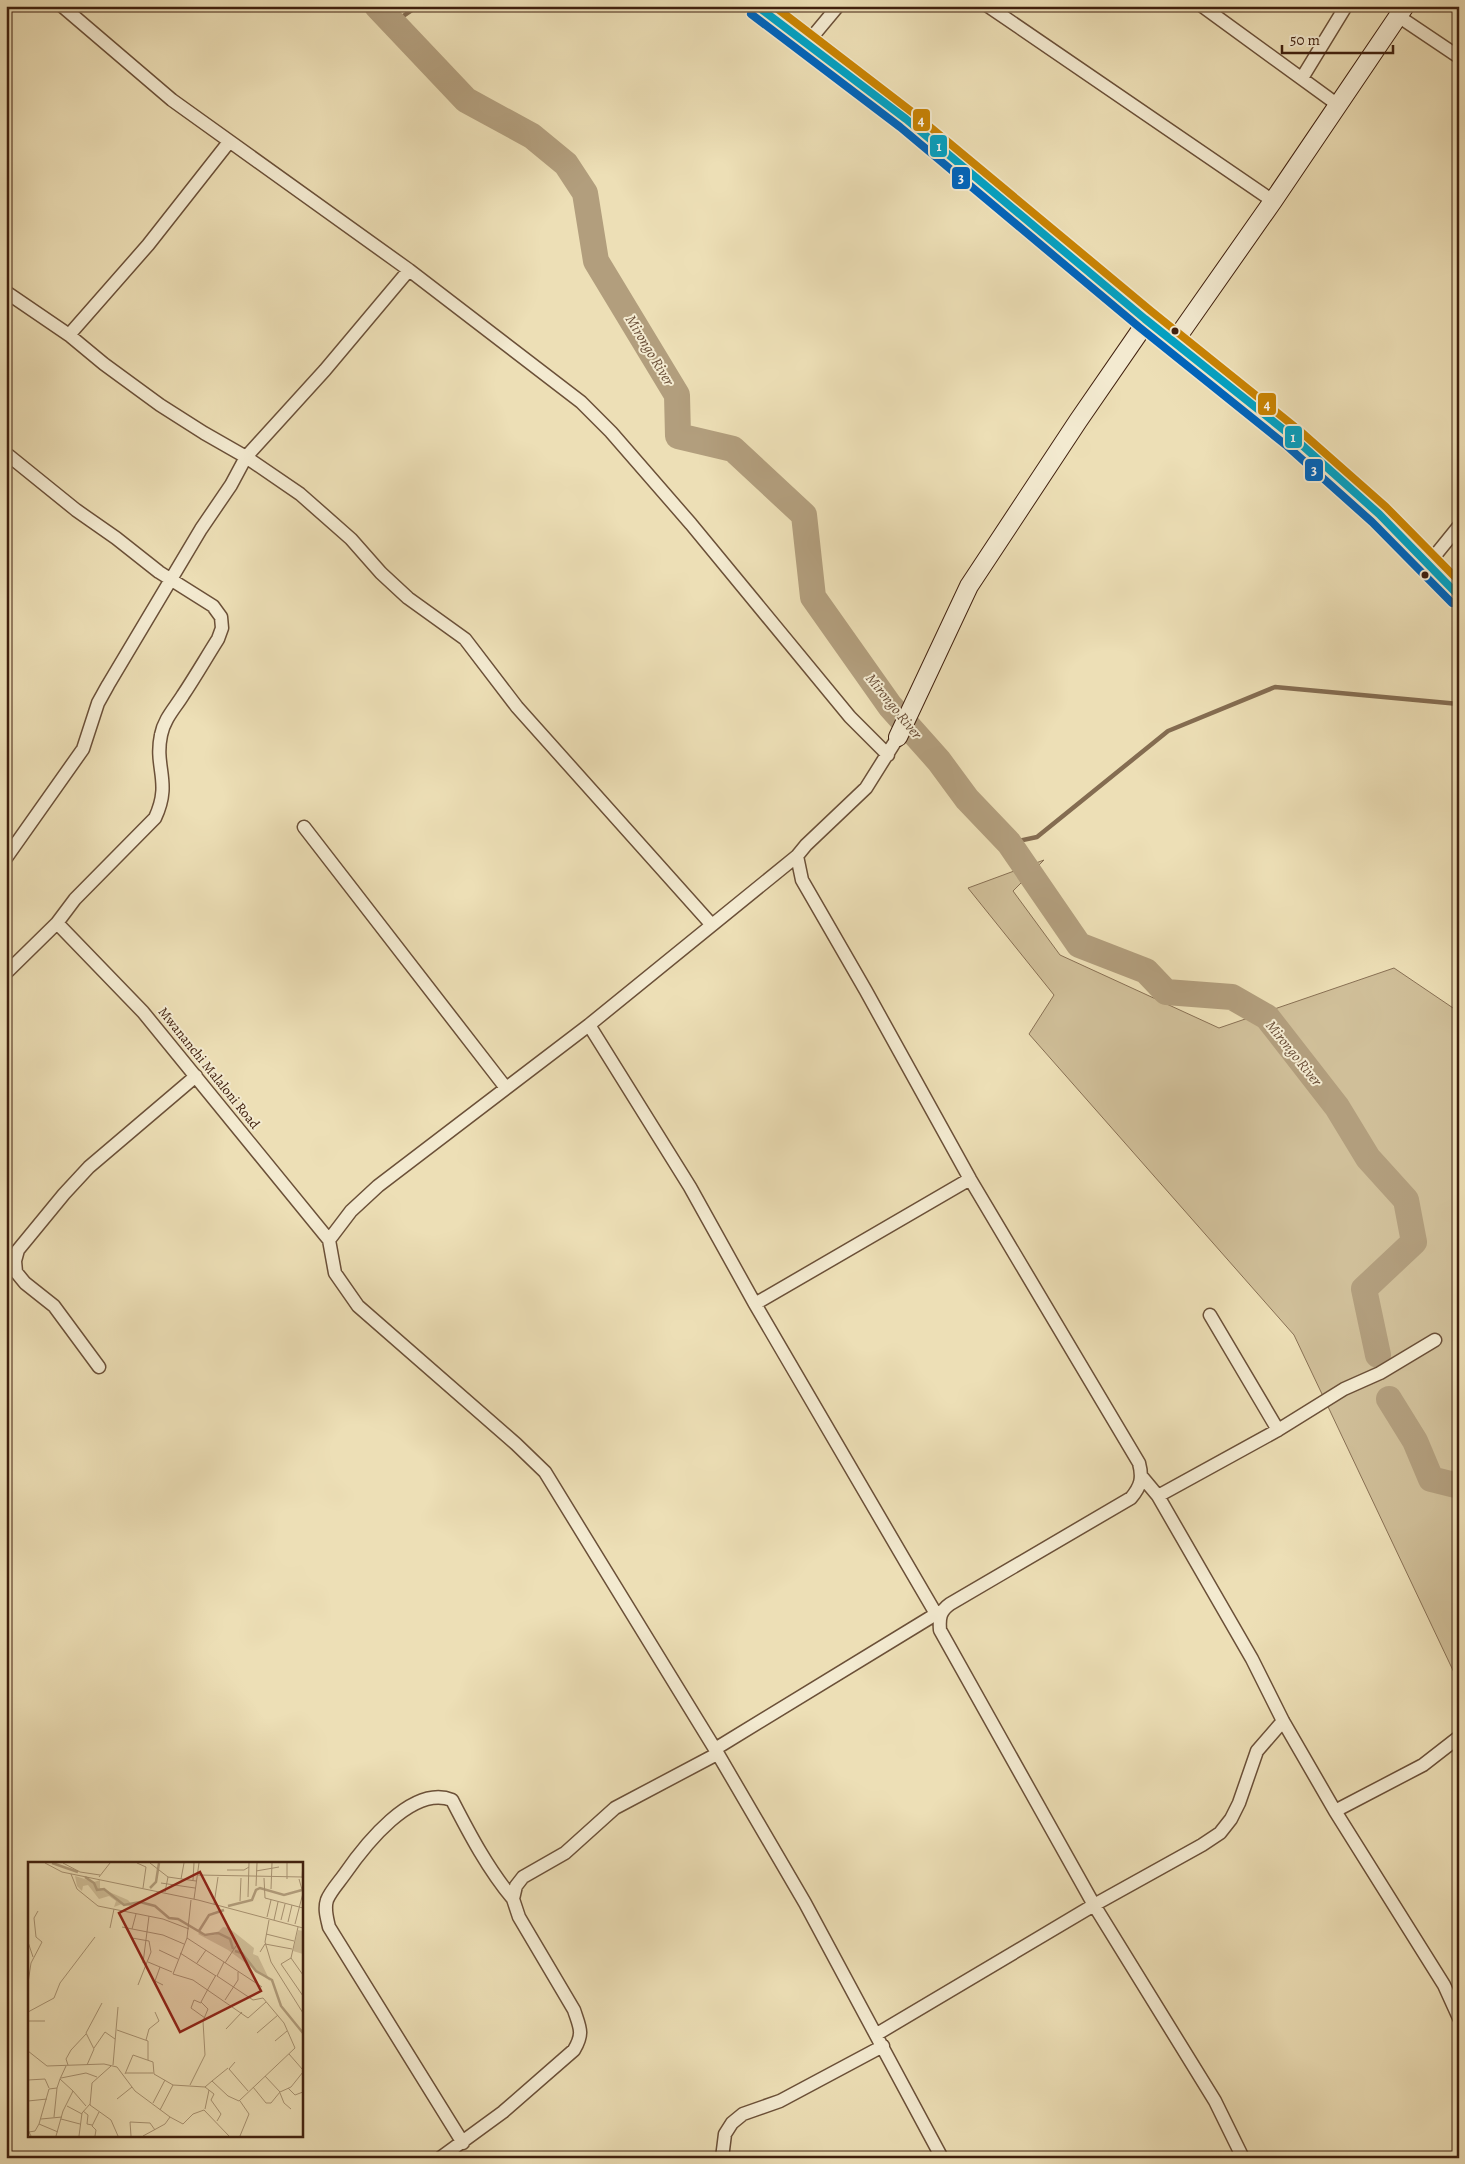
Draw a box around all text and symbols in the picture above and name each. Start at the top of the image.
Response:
scale bar [1282,22,1394,54]
text: 50 m [1290,30,1320,50]
line badge: 4 [912,108,931,132]
text: 4 [918,111,925,130]
line badge: 1 [929,134,948,158]
text: 1 [936,137,942,156]
line badge: 3 [951,166,971,190]
text: 3 [958,169,964,188]
water label: Mirongo River [621,311,679,390]
unlabelled marker [1170,326,1180,336]
line badge: 4 [1257,392,1277,416]
text: 4 [1264,395,1271,414]
line badge: 1 [1284,425,1303,449]
text: 1 [1290,428,1296,447]
line badge: 3 [1304,458,1324,482]
text: 3 [1311,461,1317,480]
unlabelled marker [1420,570,1430,580]
water label: Mirongo River [861,669,927,744]
street label: Mwananchi Malaloni Road [154,1003,264,1133]
water label: Mirongo River [1261,1016,1327,1091]
inset map [28,1862,302,2136]

